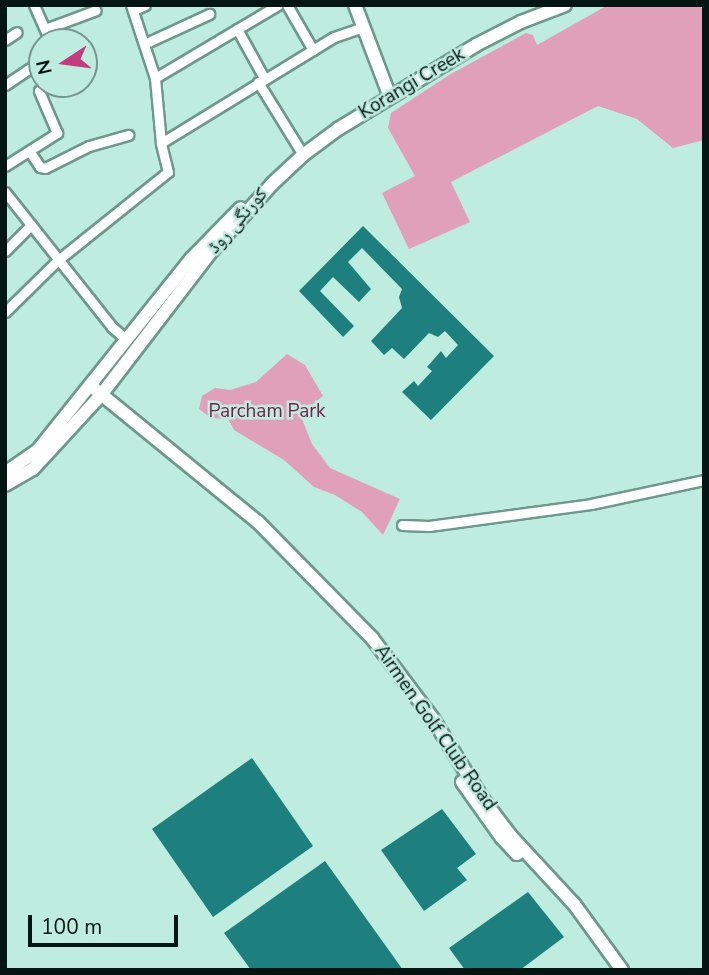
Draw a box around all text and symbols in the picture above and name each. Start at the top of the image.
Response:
north arrow [28,28,98,98]
street label: Korangi Creek [355,43,469,125]
text: N [30,57,59,77]
street label: کورنگی روڈ [203,183,273,259]
park label: Parcham Park [208,401,326,423]
street label: Airmen Golf Club Road [369,641,501,815]
scale bar [32,902,182,946]
text: 100 m [41,913,102,941]

